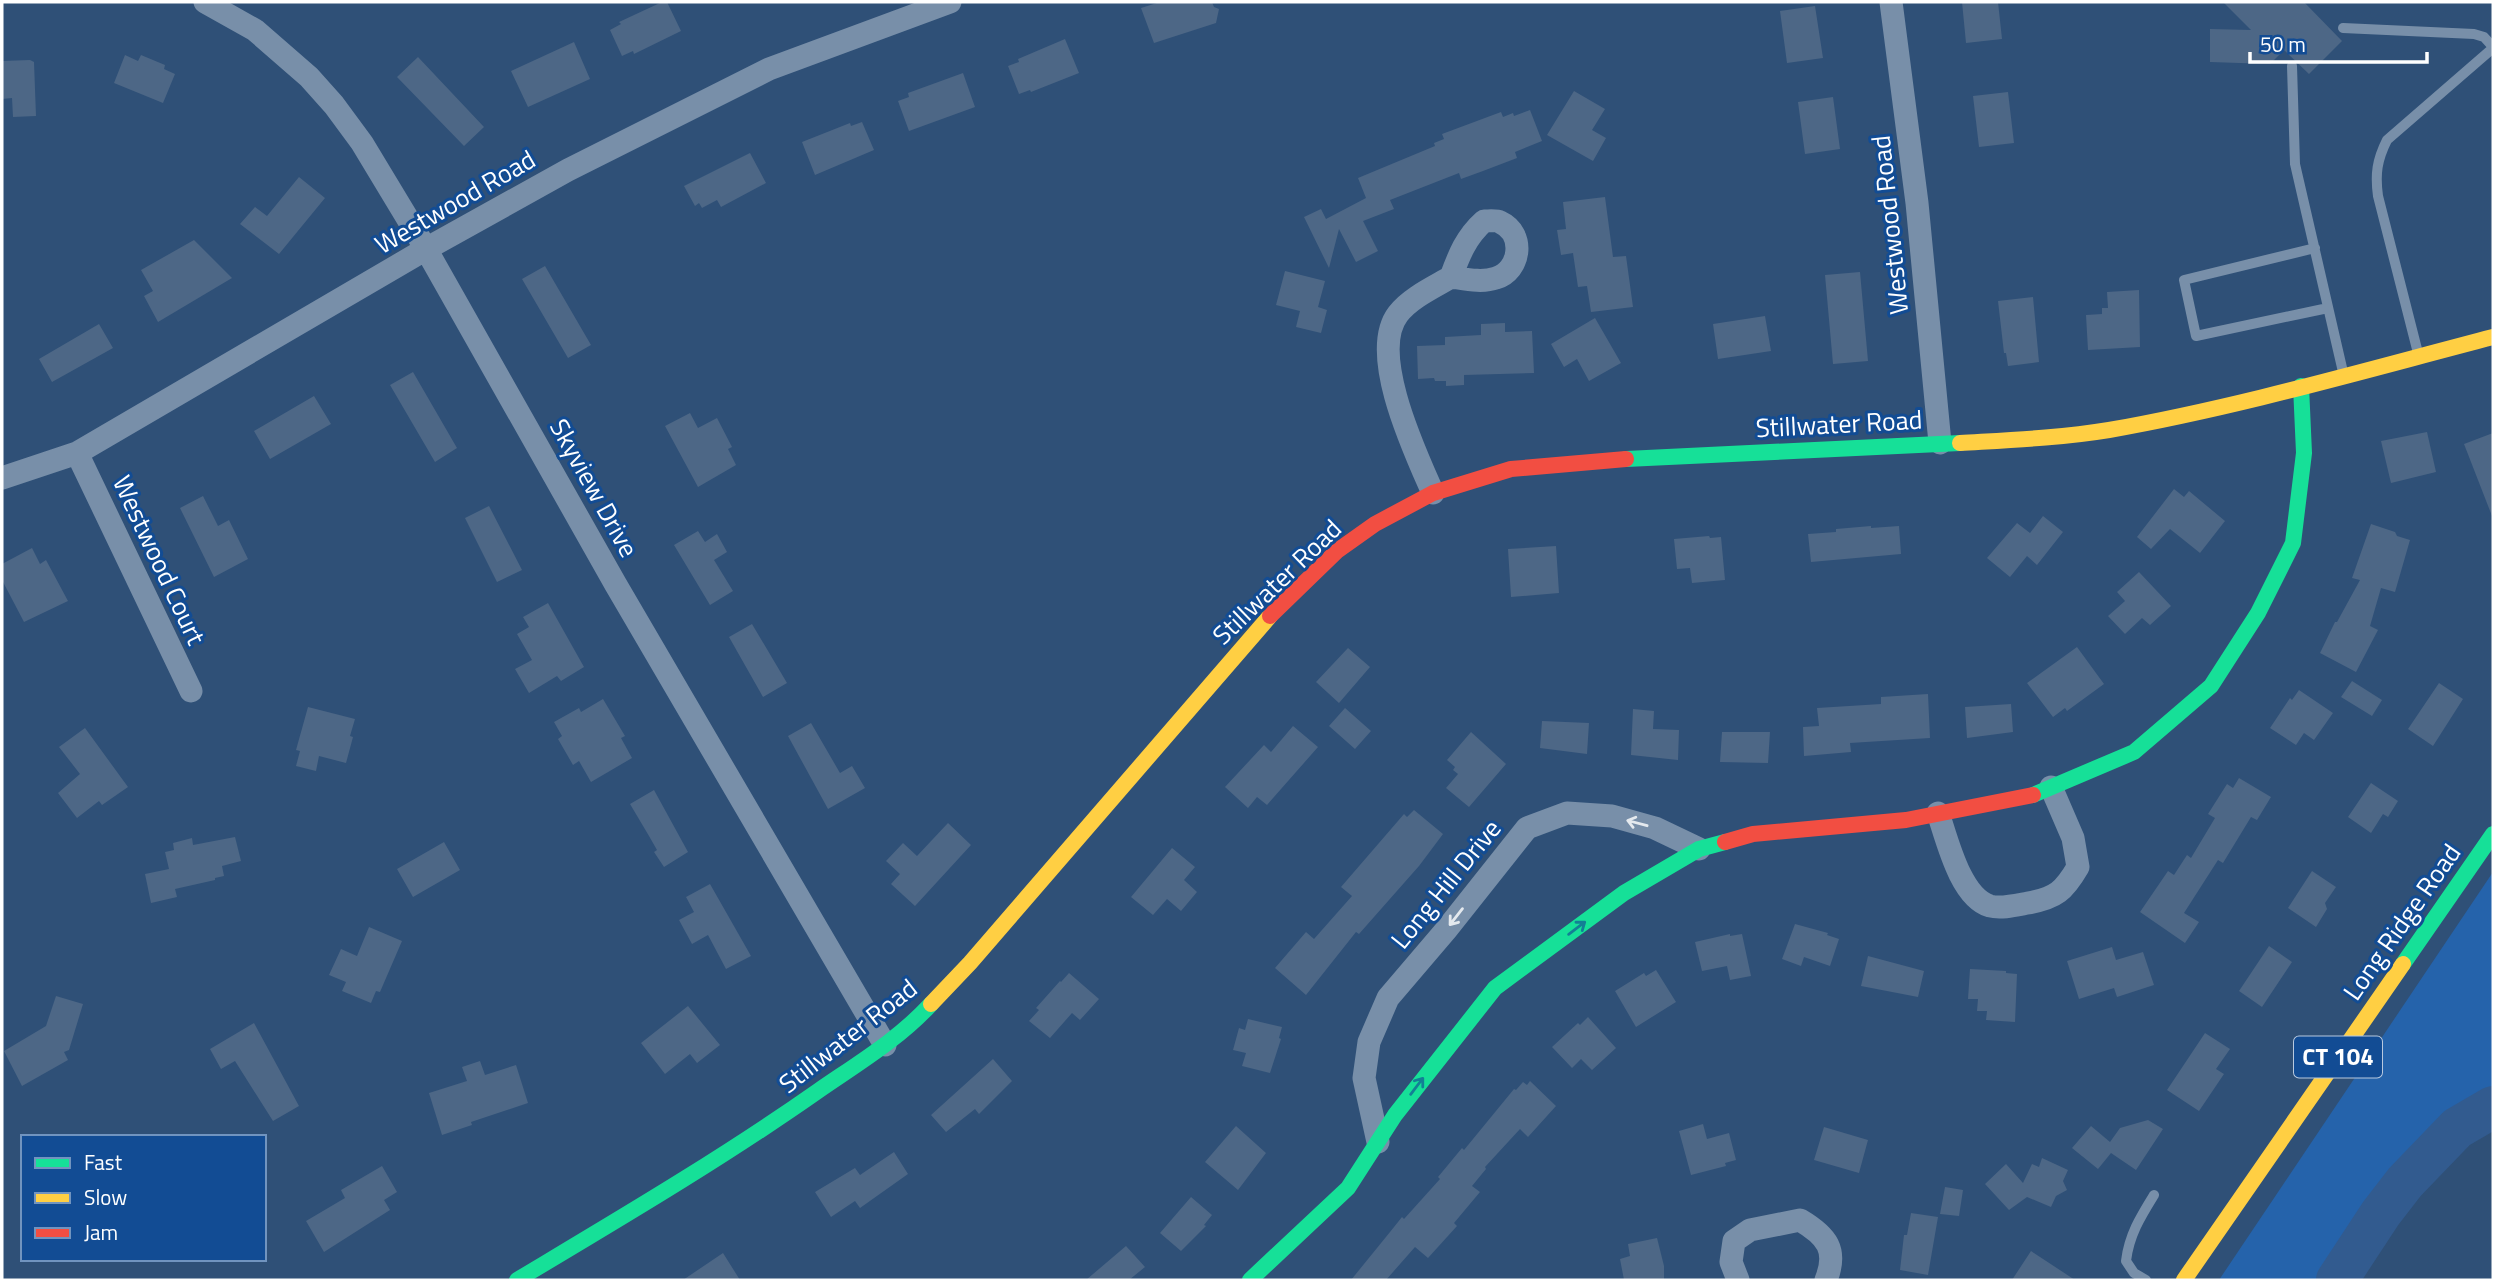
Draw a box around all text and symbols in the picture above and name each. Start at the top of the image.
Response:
scale bar [2250,21,2427,65]
text: 50 m [2260,28,2306,60]
street label: Westwood Road [1861,134,1918,316]
street label: Westwood Road [367,140,542,263]
street label: Stillwater Road [1755,400,1923,447]
street label: Skyview Drive [540,412,649,564]
street label: Westwood Court [103,469,216,651]
street label: Stillwater Road [1203,510,1350,654]
street label: Long Hill Drive [1381,810,1510,957]
one-way arrow [1626,815,1648,828]
street label: Long Ridge Road [2333,836,2470,1008]
one-way arrow [1448,908,1463,926]
one-way arrow [1567,920,1586,935]
street label: Stillwater Road [770,969,925,1102]
road number: CT 104 [2294,1036,2382,1078]
one-way arrow [1409,1077,1424,1096]
legend [21,1135,266,1261]
text: Fast [84,1146,123,1178]
text: Slow [84,1181,127,1213]
text: Jam [84,1216,118,1248]

